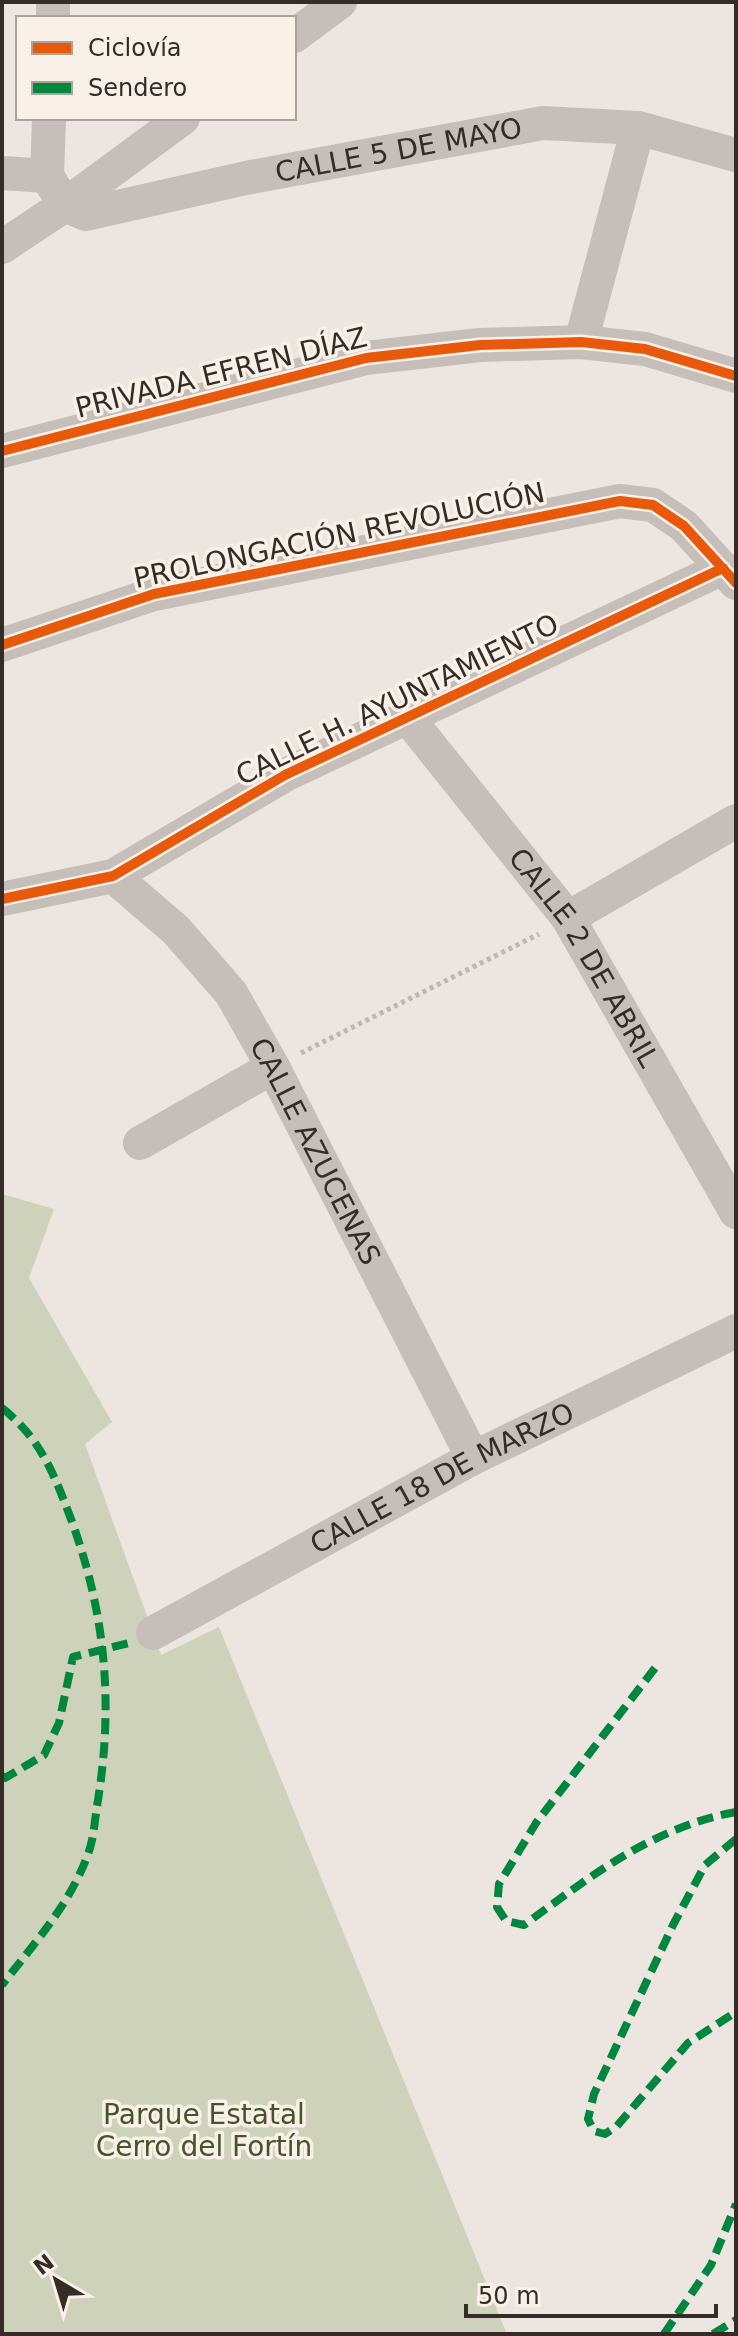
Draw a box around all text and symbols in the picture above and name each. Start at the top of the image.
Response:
legend [16,16,296,120]
text: Ciclovía [88,34,182,62]
text: Sendero [88,74,187,102]
street label: CALLE 5 DE MAYO [273,111,525,189]
street label: PRIVADA EFREN DÍAZ [72,319,370,425]
street label: PROLONGACIÓN REVOLUCIÓN [130,475,548,595]
street label: CALLE H. AYUNTAMIENTO [231,607,564,792]
street label: CALLE 2 DE ABRIL [502,842,666,1073]
street label: CALLE AZUCENAS [243,1032,387,1270]
street label: CALLE 18 DE MARZO [304,1396,579,1561]
park label: Parque Estatal Cerro del Fortín [96,2098,312,2163]
north arrow [16,2240,96,2320]
text: N [29,2249,59,2280]
scale bar [466,2268,716,2318]
text: 50 m [478,2282,540,2310]

